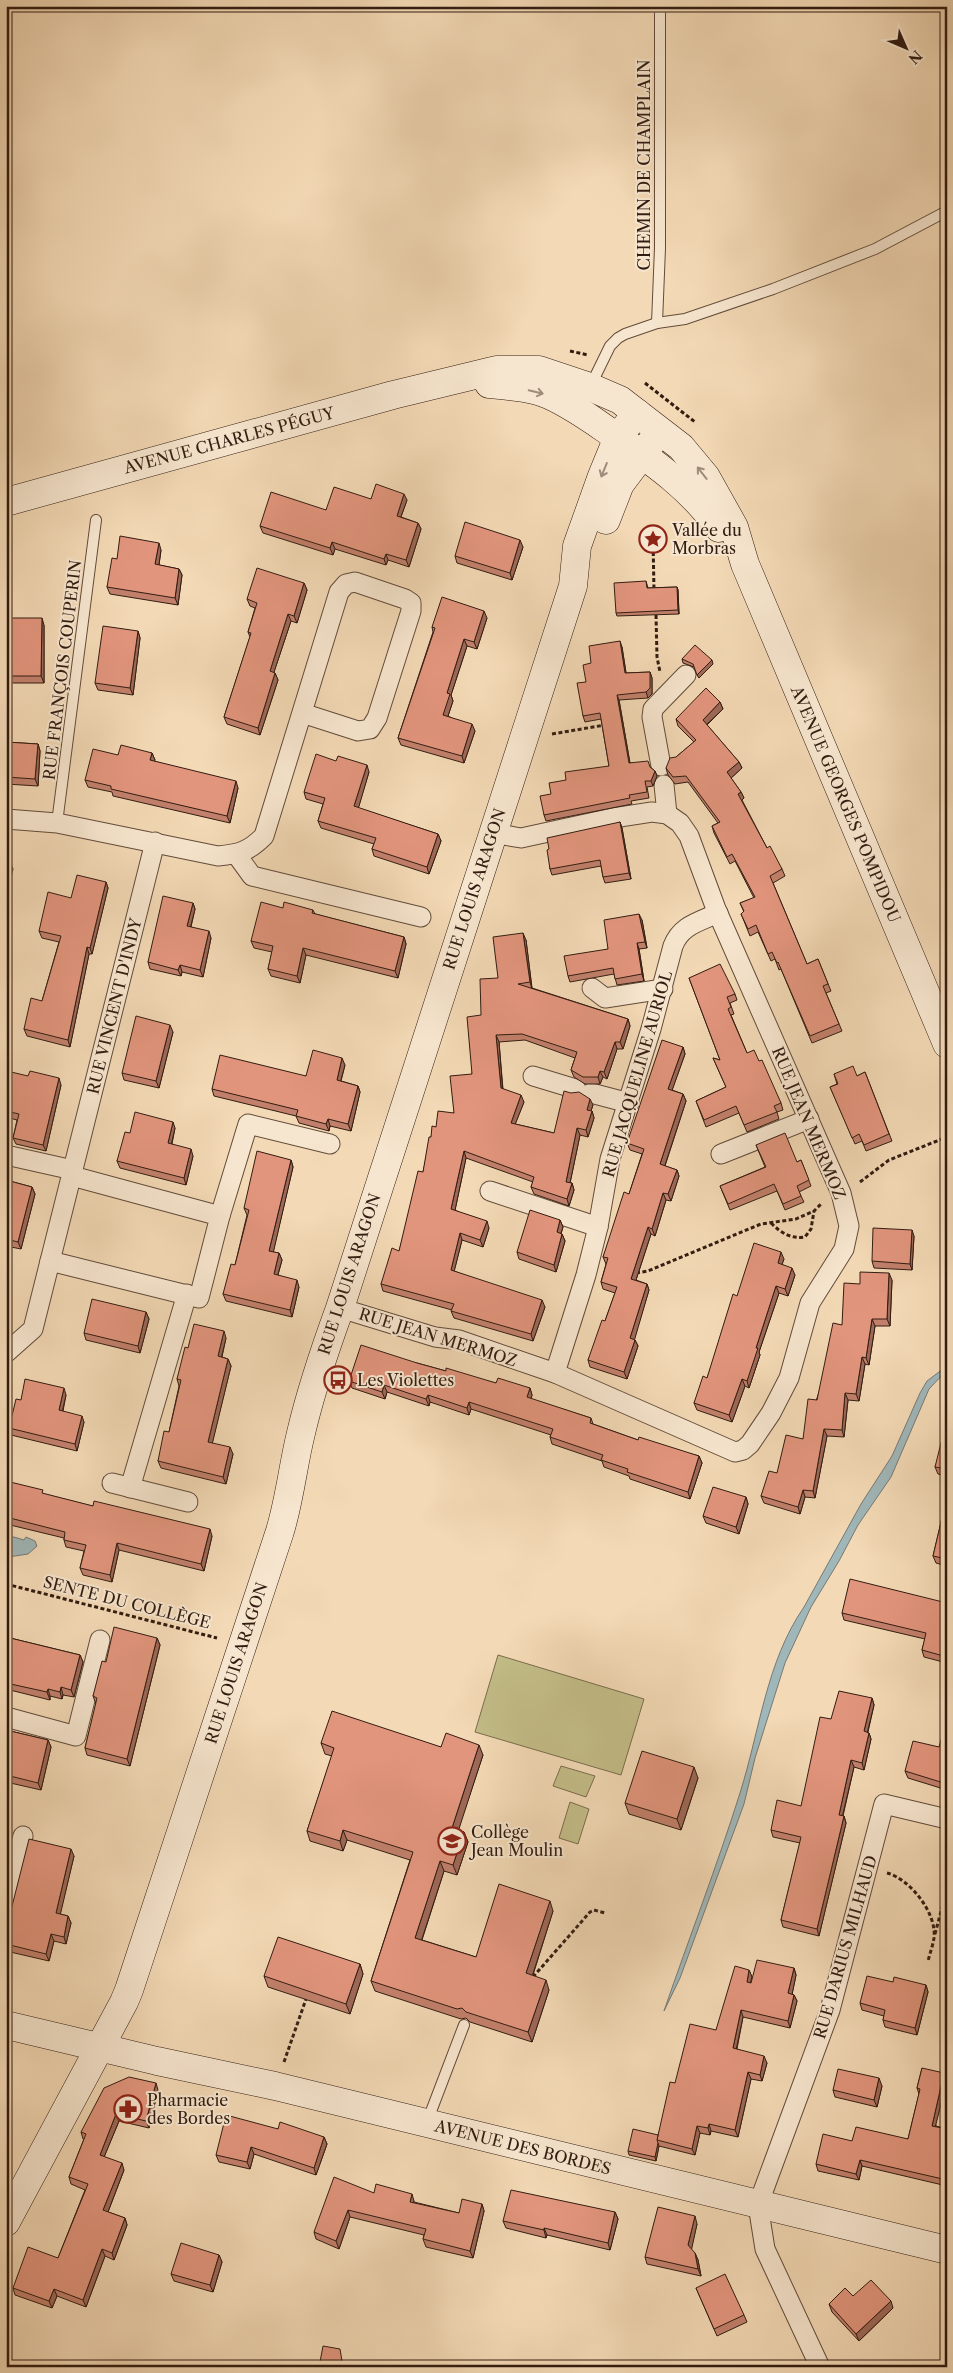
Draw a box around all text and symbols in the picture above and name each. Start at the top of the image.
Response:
north arrow [880,22,930,72]
text: N [905,47,926,68]
street label: CHEMIN DE CHAMPLAIN [634,60,654,270]
one-way arrow [528,387,544,397]
street label: AVENUE CHARLES PÉGUY [121,402,337,478]
one-way arrow [599,462,609,477]
one-way arrow [697,467,708,480]
place label: Vallée du Morbras [671,520,742,558]
place icon: Vallée du Morbras [638,524,668,554]
street label: RUE FRANÇOIS COUPERIN [39,559,85,781]
street label: AVENUE GEORGES POMPIDOU [787,682,905,925]
street label: RUE LOUIS ARAGON [438,806,510,972]
street label: RUE VINCENT D'INDY [82,915,146,1096]
street label: RUE JACQUELINE AURIOL [598,968,676,1180]
street label: RUE JEAN MERMOZ [768,1043,850,1203]
street label: RUE LOUIS ARAGON [313,1191,385,1357]
street label: RUE JEAN MERMOZ [357,1303,520,1371]
bus stop icon: Les Violettes [323,1365,353,1395]
place label: Les Violettes [357,1370,454,1390]
street label: SENTE DU COLLÈGE [41,1571,213,1633]
street label: RUE LOUIS ARAGON [200,1580,272,1746]
place label: Collège Jean Moulin [468,1822,563,1860]
school or university icon: Collège Jean Moulin [437,1826,467,1856]
street label: RUE DARIUS MILHAUD [809,1853,881,2041]
place label: Pharmacie des Bordes [147,2090,230,2128]
pharmacy icon: Pharmacie des Bordes [113,2094,143,2124]
street label: AVENUE DES BORDES [432,2115,613,2179]

